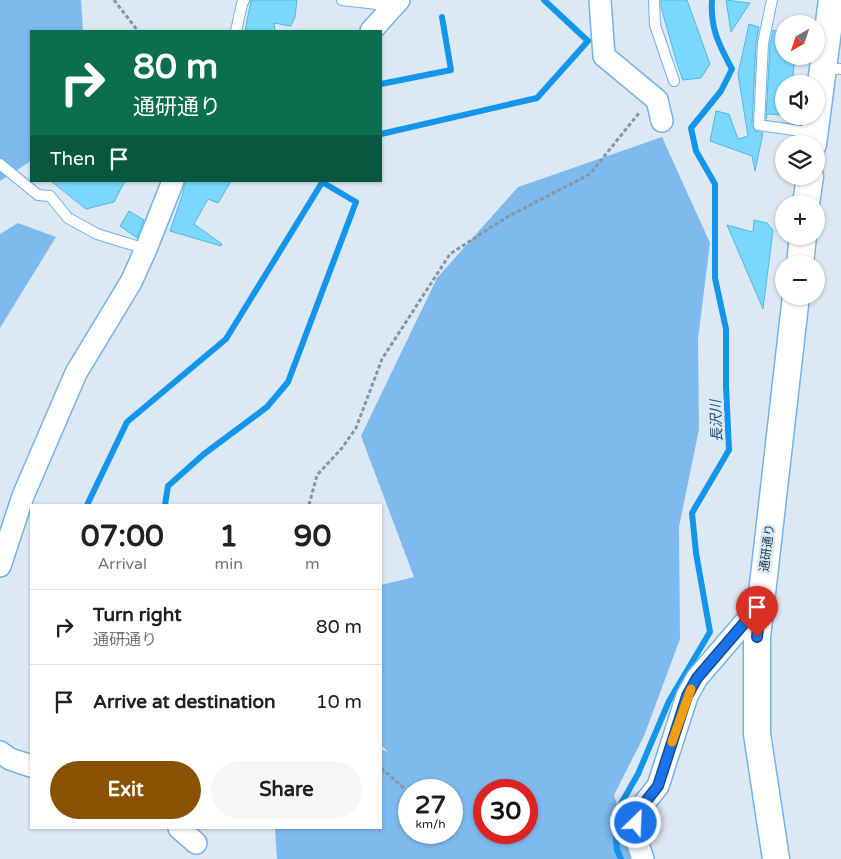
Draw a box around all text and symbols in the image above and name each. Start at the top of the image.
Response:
north arrow [775,15,825,65]
map controls [775,15,825,305]
text: 80 m [133,46,218,88]
icon: right [50,50,115,115]
button: sound [775,75,825,125]
text: 通研通り [133,94,221,120]
button: layers [775,135,825,185]
icon: arrive [105,145,133,173]
text: Then [50,148,95,170]
button: + [775,195,825,245]
button: − [775,255,825,305]
water label: 長沢川 [707,398,726,442]
text: 07:00 [81,518,164,555]
text: 1 [219,518,238,555]
text: 90 [294,518,331,555]
street label: 通研通り [757,523,777,573]
text: Arrival [98,554,147,574]
text: min [215,554,243,574]
text: m [305,554,320,574]
pin [736,586,778,637]
icon: arrive [743,593,771,621]
text: Turn right [93,604,181,626]
icon: right [50,613,78,641]
text: 80 m [316,616,362,638]
text: 通研通り [93,630,157,650]
icon: arrive [50,688,78,716]
text: Arrive at destination [93,691,276,713]
text: 10 m [316,691,362,713]
button: Exit [50,761,201,819]
button: Share [211,761,362,819]
speed limit sign: 30 [473,779,538,844]
text: 27 [415,790,446,820]
position arrow [609,796,661,848]
text: km/h [415,817,446,831]

